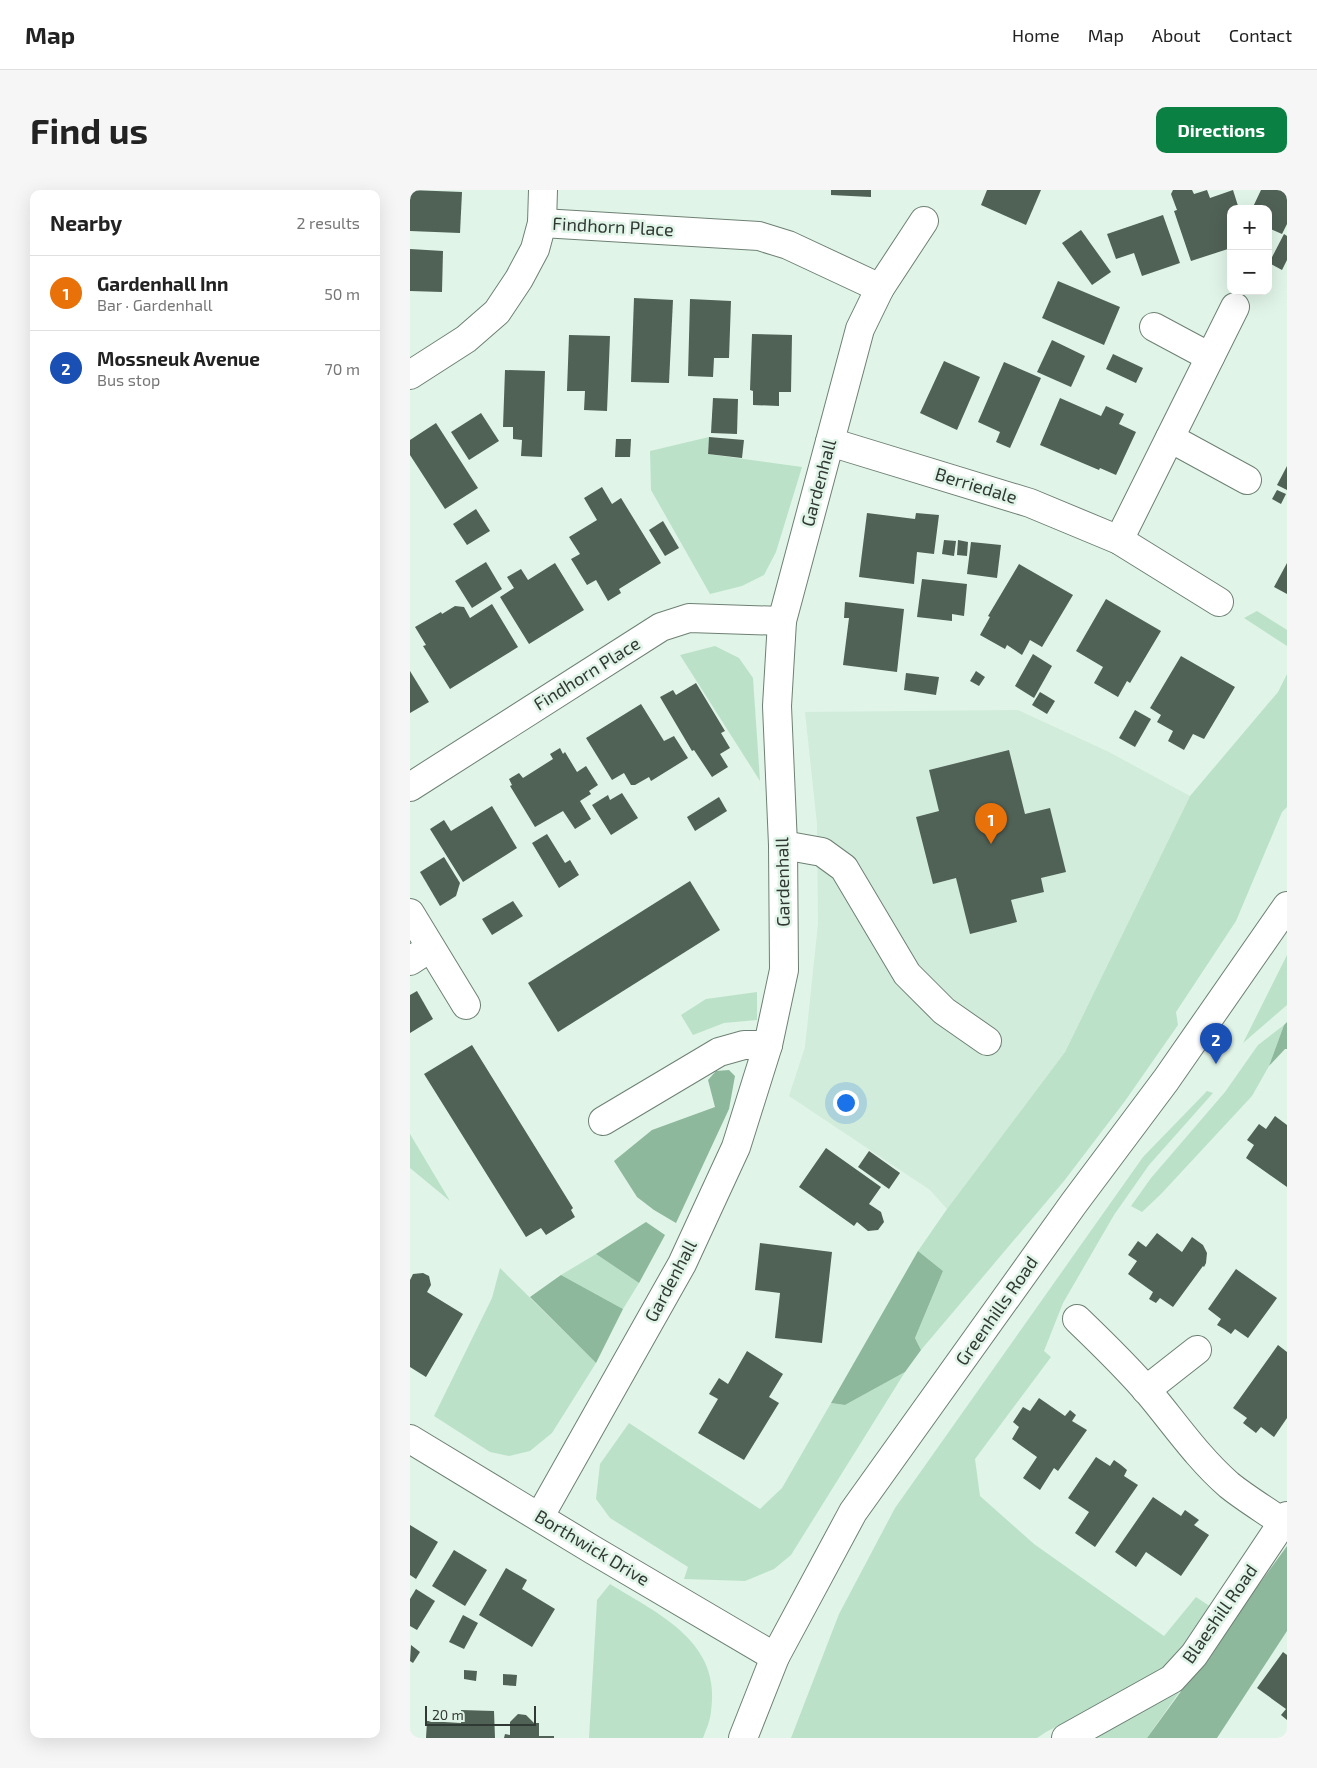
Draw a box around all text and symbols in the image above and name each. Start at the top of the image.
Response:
text: Map [25,20,75,49]
text: Home [1012,24,1060,46]
text: Map [1088,24,1124,46]
text: About [1152,24,1201,46]
text: Contact [1229,24,1292,46]
button: Directions [1156,107,1287,153]
text: Find us [30,109,148,151]
map controls [1227,205,1272,295]
button: + [1227,205,1272,250]
text: Nearby [50,210,122,235]
street label: Findhorn Place [552,212,674,240]
text: 2 results [297,213,360,232]
button: − [1227,250,1272,295]
text: Gardenhall Inn [97,272,228,295]
text: 1 [63,284,69,303]
text: 50 m [324,284,360,303]
text: Bar · Gardenhall [97,295,212,314]
text: Mossneuk Avenue [97,347,260,370]
text: 2 [61,359,71,378]
text: 70 m [325,359,360,378]
text: Bus stop [97,370,160,389]
street label: Gardenhall [796,436,840,529]
street label: Berriedale [933,462,1020,508]
street label: Findhorn Place [529,632,644,715]
pin: 1 [975,803,1007,844]
street label: Gardenhall [770,836,794,927]
pin: 2 [1200,1023,1232,1064]
your location [833,1090,859,1116]
street label: Gardenhall [639,1235,701,1325]
street label: Greenhills Road [950,1252,1042,1369]
street label: Borthwick Drive [531,1504,654,1590]
street label: Blaeshill Road [1177,1560,1261,1667]
scale bar [425,1703,536,1726]
text: 20 m [432,1706,464,1723]

